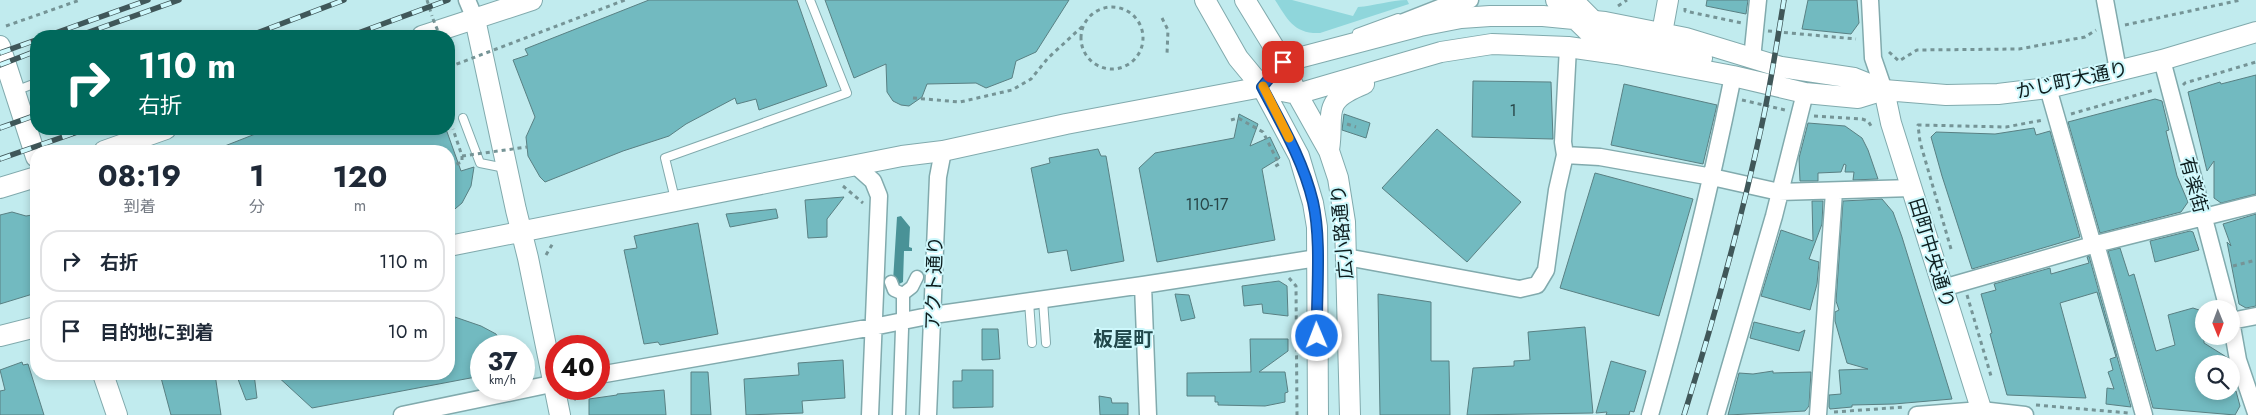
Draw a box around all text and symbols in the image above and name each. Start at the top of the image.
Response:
text: 110 m [138,41,236,91]
pin [1262,41,1304,83]
icon: arrive [1269,48,1297,76]
icon: right [55,50,120,115]
street label: かじ町大通り [2013,55,2131,105]
text: 右折 [138,89,182,121]
house number: 1 [1509,99,1517,122]
text: 08:19 [98,154,181,197]
text: 1 [249,154,265,197]
street label: 有楽街 [2174,154,2214,216]
text: 120 [333,155,387,198]
street label: 広小路通り [1324,183,1360,281]
house number: 110-17 [1186,193,1229,216]
text: m [354,194,366,217]
text: 到着 [123,195,155,218]
text: 分 [249,195,265,218]
street label: 田町中央通り [1902,195,1962,311]
street label: アクト通り [919,236,949,330]
icon: right [57,247,85,275]
text: 110 m [379,248,428,275]
text: 右折 [100,249,138,276]
north arrow [2195,300,2240,345]
map controls [2195,300,2240,400]
position arrow [1290,309,1342,361]
icon: arrive [57,317,85,345]
text: 10 m [388,318,428,345]
text: 目的地に到着 [100,319,214,346]
district label: 板屋町 [1093,325,1153,354]
speed limit sign: 40 [545,335,610,400]
text: 37 [487,343,518,379]
button: search [2195,355,2240,400]
text: km/h [489,371,516,389]

